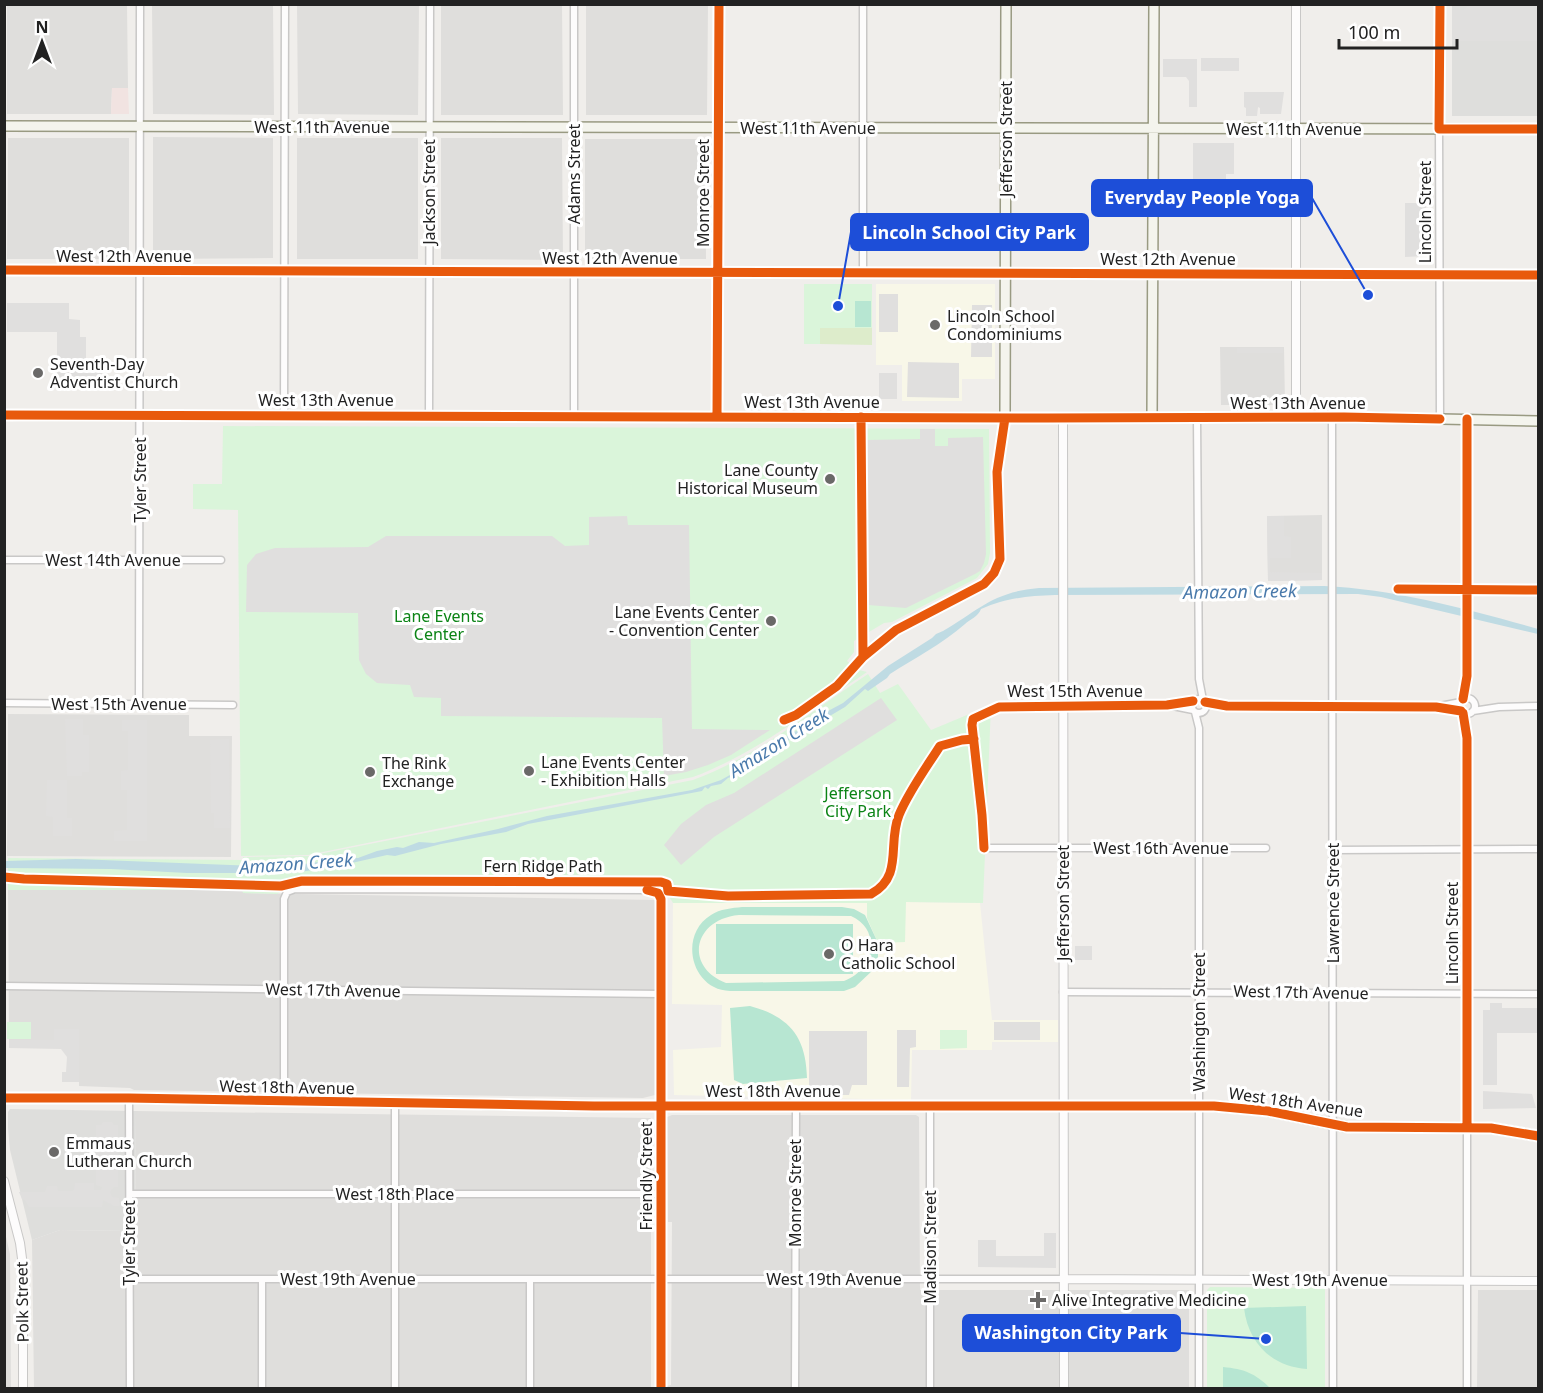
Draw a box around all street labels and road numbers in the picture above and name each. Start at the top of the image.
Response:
street label: Jefferson Street [995,81,1017,199]
street label: West 11th Avenue [254,116,390,138]
street label: West 11th Avenue [740,117,876,139]
street label: West 11th Avenue [1226,118,1362,140]
street label: Adams Street [563,124,585,224]
street label: Jackson Street [418,139,440,247]
street label: Monroe Street [692,139,714,247]
street label: Lincoln Street [1414,160,1436,263]
street label: West 12th Avenue [56,245,192,267]
street label: West 12th Avenue [542,247,678,269]
street label: West 12th Avenue [1100,248,1236,270]
street label: West 13th Avenue [258,389,394,411]
street label: West 13th Avenue [744,391,880,413]
street label: West 13th Avenue [1230,392,1366,414]
street label: Tyler Street [129,437,151,523]
street label: West 14th Avenue [45,549,181,571]
street label: West 15th Avenue [1007,680,1143,702]
street label: West 15th Avenue [51,693,187,715]
street label: West 16th Avenue [1093,837,1229,859]
street label: Lawrence Street [1322,842,1344,963]
street label: Jefferson Street [1052,845,1074,963]
street label: Fern Ridge Path [483,855,603,877]
street label: Lincoln Street [1441,881,1463,984]
street label: Washington Street [1188,952,1210,1092]
street label: West 17th Avenue [265,978,401,1002]
street label: West 17th Avenue [1233,980,1369,1004]
street label: West 18th Avenue [219,1075,355,1099]
street label: West 18th Avenue [705,1080,841,1102]
street label: West 18th Avenue [1227,1082,1365,1122]
street label: Friendly Street [635,1121,657,1230]
street label: Monroe Street [784,1139,806,1247]
street label: West 18th Place [336,1183,454,1205]
street label: Madison Street [919,1190,941,1304]
street label: Tyler Street [118,1200,140,1286]
street label: Polk Street [10,1261,34,1343]
street label: West 19th Avenue [280,1268,416,1290]
street label: West 19th Avenue [766,1268,902,1290]
street label: West 19th Avenue [1252,1269,1388,1291]

